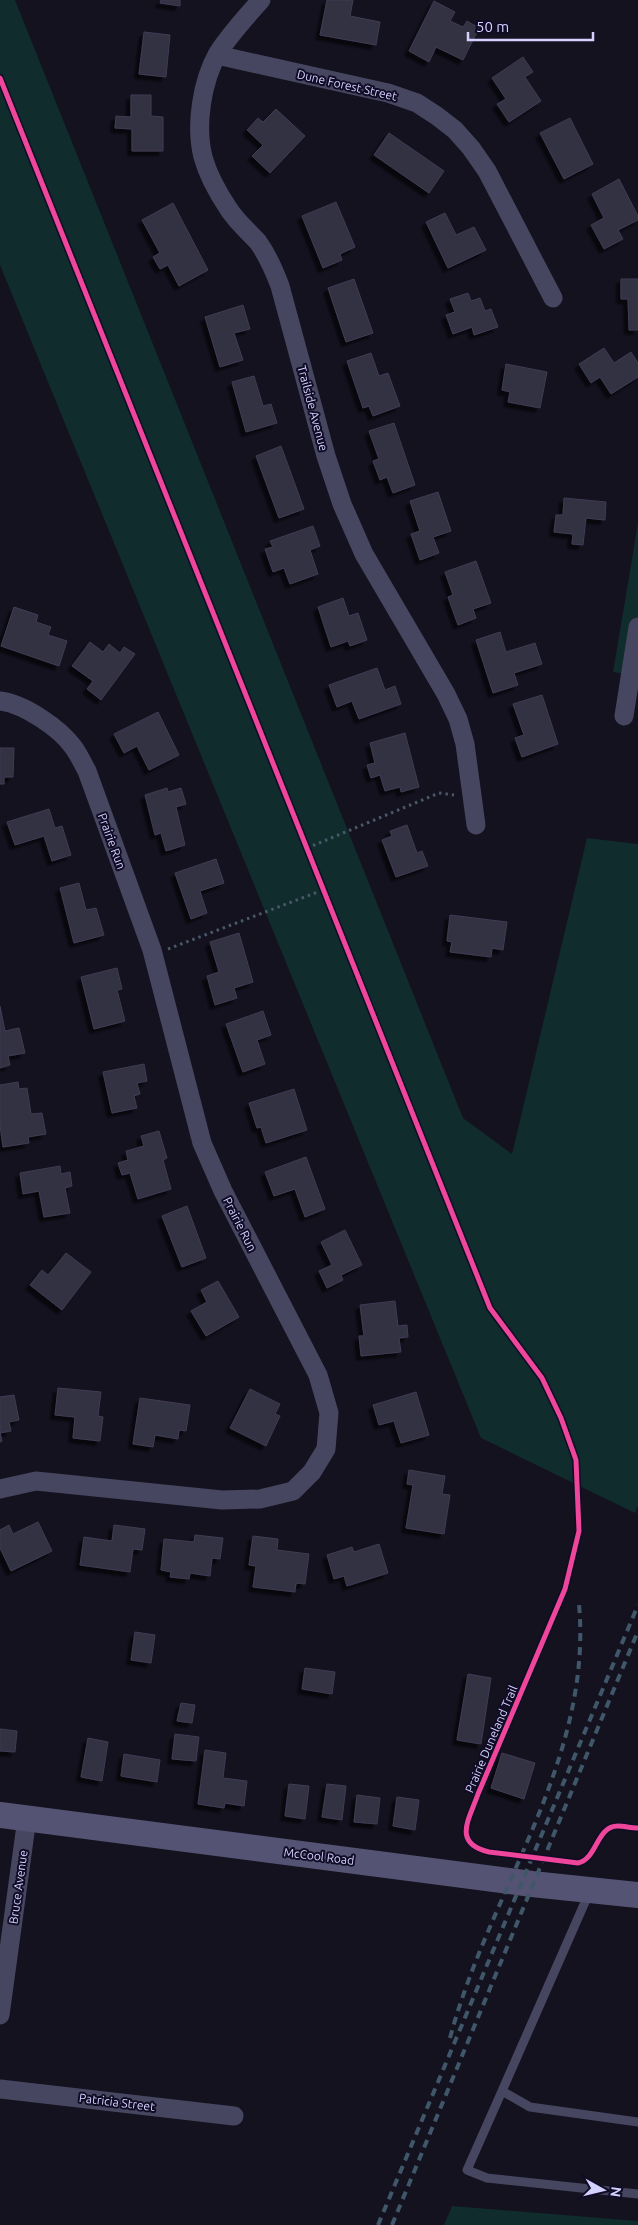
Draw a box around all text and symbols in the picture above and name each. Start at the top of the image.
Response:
scale bar [468,10,593,42]
text: 50 m [476,18,509,35]
street label: Dune Forest Street [296,67,399,103]
street label: Trailside Avenue [295,364,331,452]
street label: Prairie Run [96,811,128,871]
street label: Prairie Run [221,1195,259,1253]
street label: Prairie Duneland Trail [462,1683,520,1795]
street label: McCool Road [283,1845,355,1867]
street label: Bruce Avenue [6,1849,30,1925]
street label: Patricia Street [78,2091,156,2113]
north arrow [578,2165,628,2215]
text: N [607,2186,625,2198]

